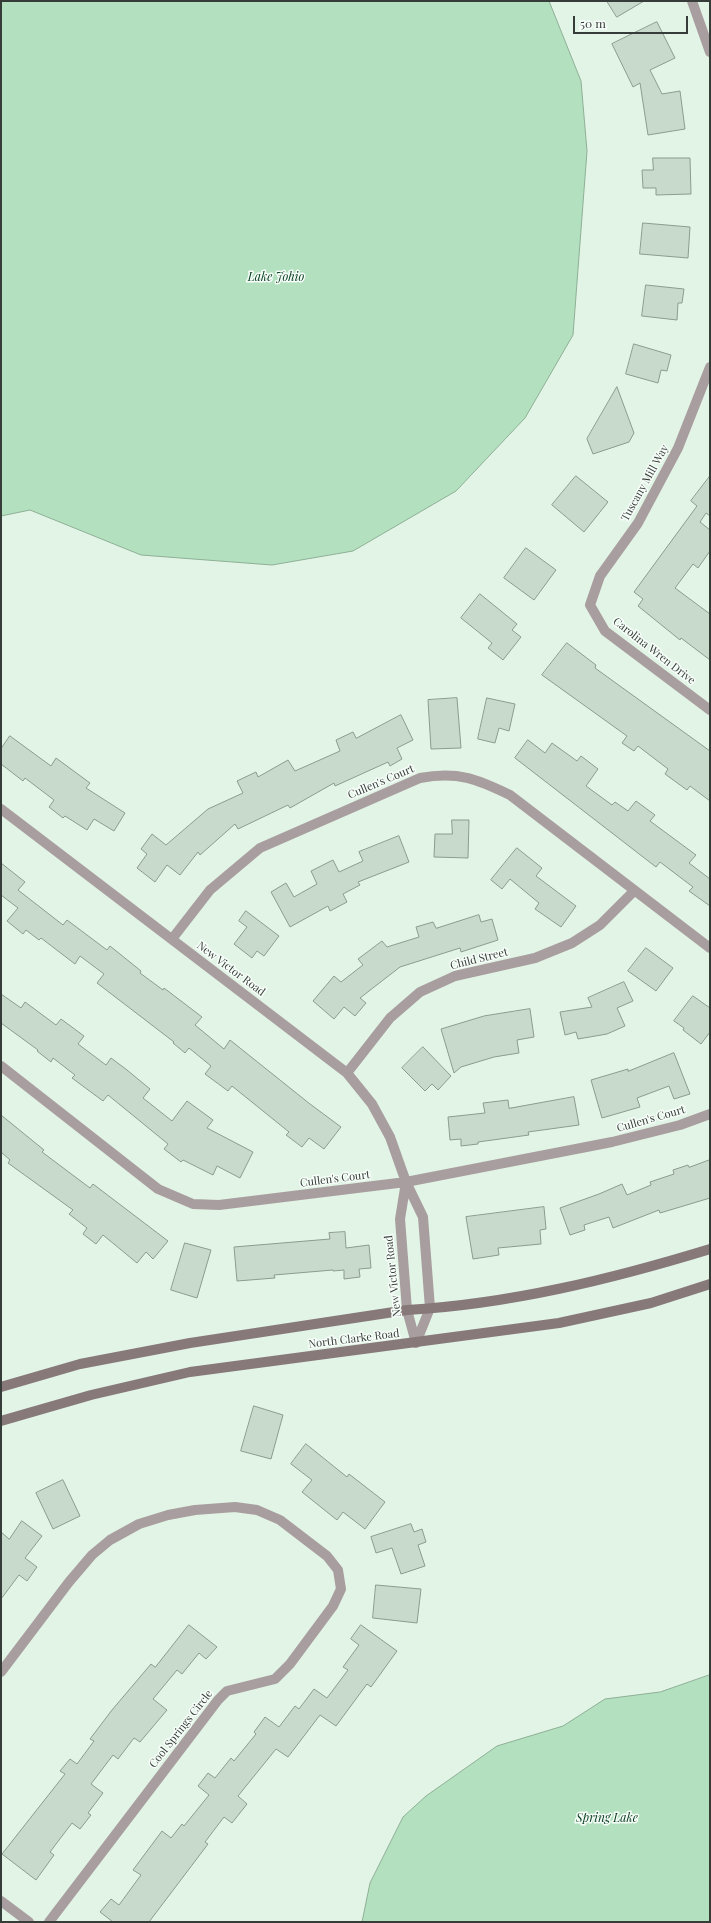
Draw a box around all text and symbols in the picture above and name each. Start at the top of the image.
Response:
scale bar [575,8,690,34]
text: 50 m [580,15,606,31]
water label: Lake Johio [248,270,304,284]
street label: Tuscany Mill Way [619,443,671,523]
street label: Carolina Wren Drive [610,615,698,687]
street label: Cullen's Court [346,762,416,802]
street label: New Victor Road [194,939,268,999]
street label: Child Street [449,945,509,973]
street label: Cullen's Court [615,1103,687,1135]
street label: Cullen's Court [299,1168,371,1190]
street label: New Victor Road [382,1234,404,1318]
street label: North Clarke Road [308,1327,400,1351]
street label: Cool Springs Circle [147,1687,215,1771]
water label: Spring Lake [576,1811,638,1825]

